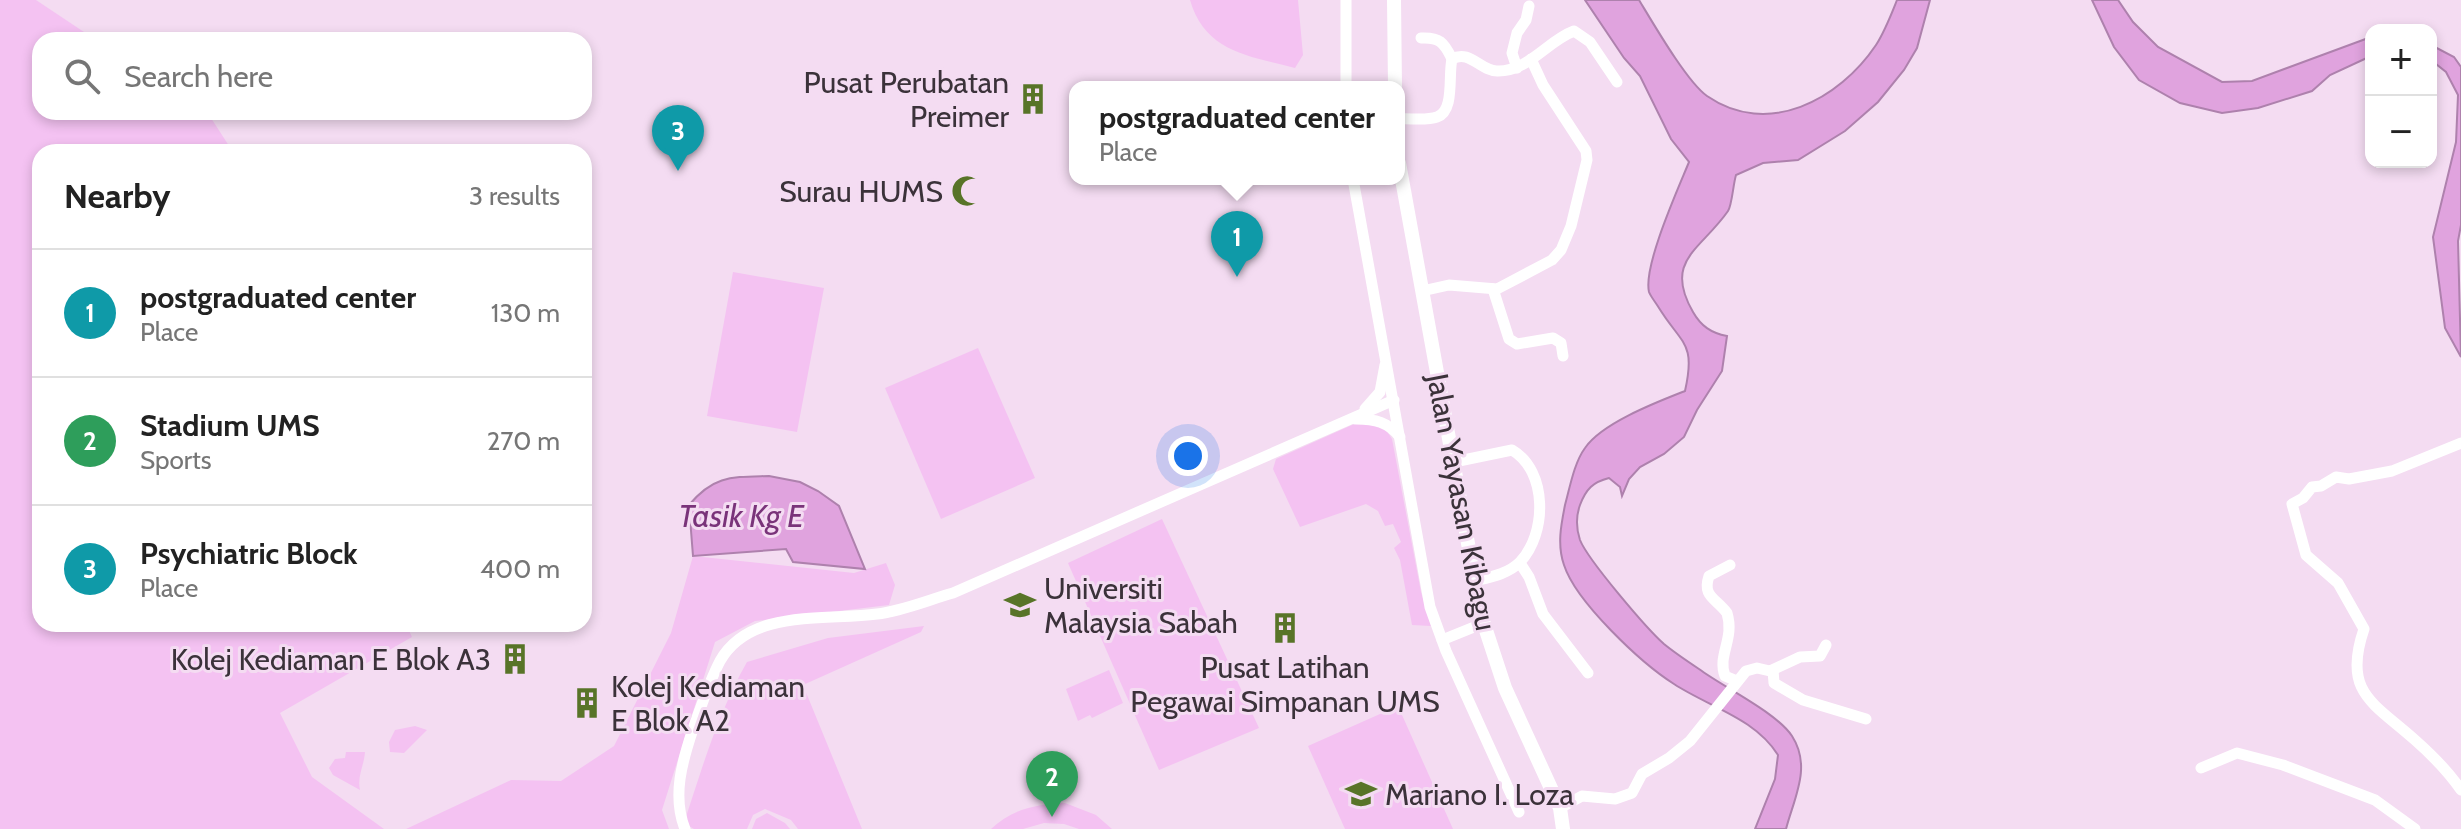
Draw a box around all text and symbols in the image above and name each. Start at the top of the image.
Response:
map controls [2365,24,2437,168]
button: + [2365,24,2437,96]
search box [32,32,592,120]
icon: search [60,54,104,98]
text: Search here [124,58,273,95]
place label: Pusat Perubatan Preimer [804,64,1010,135]
popup [1069,81,1405,185]
building icon: Pusat Perubatan Preimer [1016,82,1050,116]
button: − [2365,96,2437,168]
text: postgraduated center [1099,99,1375,136]
pin: 3 [652,105,704,171]
text: Place [1099,136,1157,168]
place label: Surau HUMS [779,173,943,210]
mosque icon: Surau HUMS [950,174,984,208]
text: Nearby [64,175,171,217]
text: 3 results [469,180,560,212]
pin: 1 [1211,211,1263,277]
text: postgraduated center [140,279,416,316]
text: 1 [85,297,95,329]
text: 130 m [491,297,560,329]
text: Place [140,316,198,348]
street label: Jalan Yayasan Kibagu [1419,369,1505,634]
text: Stadium UMS [140,407,320,444]
text: 2 [83,425,97,457]
text: 270 m [487,425,560,457]
your location [1168,436,1208,476]
text: Sports [140,444,212,476]
water label: Tasik Kg E [678,496,805,535]
text: Psychiatric Block [140,535,358,572]
text: 3 [83,553,97,585]
text: 400 m [480,553,560,585]
place label: Universiti Malaysia Sabah [1044,570,1238,641]
text: Place [140,572,198,604]
school or university icon: Universiti Malaysia Sabah [1003,588,1037,622]
building icon: Pusat Latihan Pegawai Simpanan UMS [1268,611,1302,645]
place label: Kolej Kediaman E Blok A3 [171,641,491,678]
building icon: Kolej Kediaman E Blok A3 [498,642,532,676]
place label: Pusat Latihan Pegawai Simpanan UMS [1130,649,1440,720]
place label: Kolej Kediaman E Blok A2 [611,668,805,739]
building icon: Kolej Kediaman E Blok A2 [570,686,604,720]
pin: 2 [1026,751,1078,817]
place label: Mariano I. Loza [1385,776,1575,813]
school or university icon: Mariano I. Loza [1344,777,1378,811]

